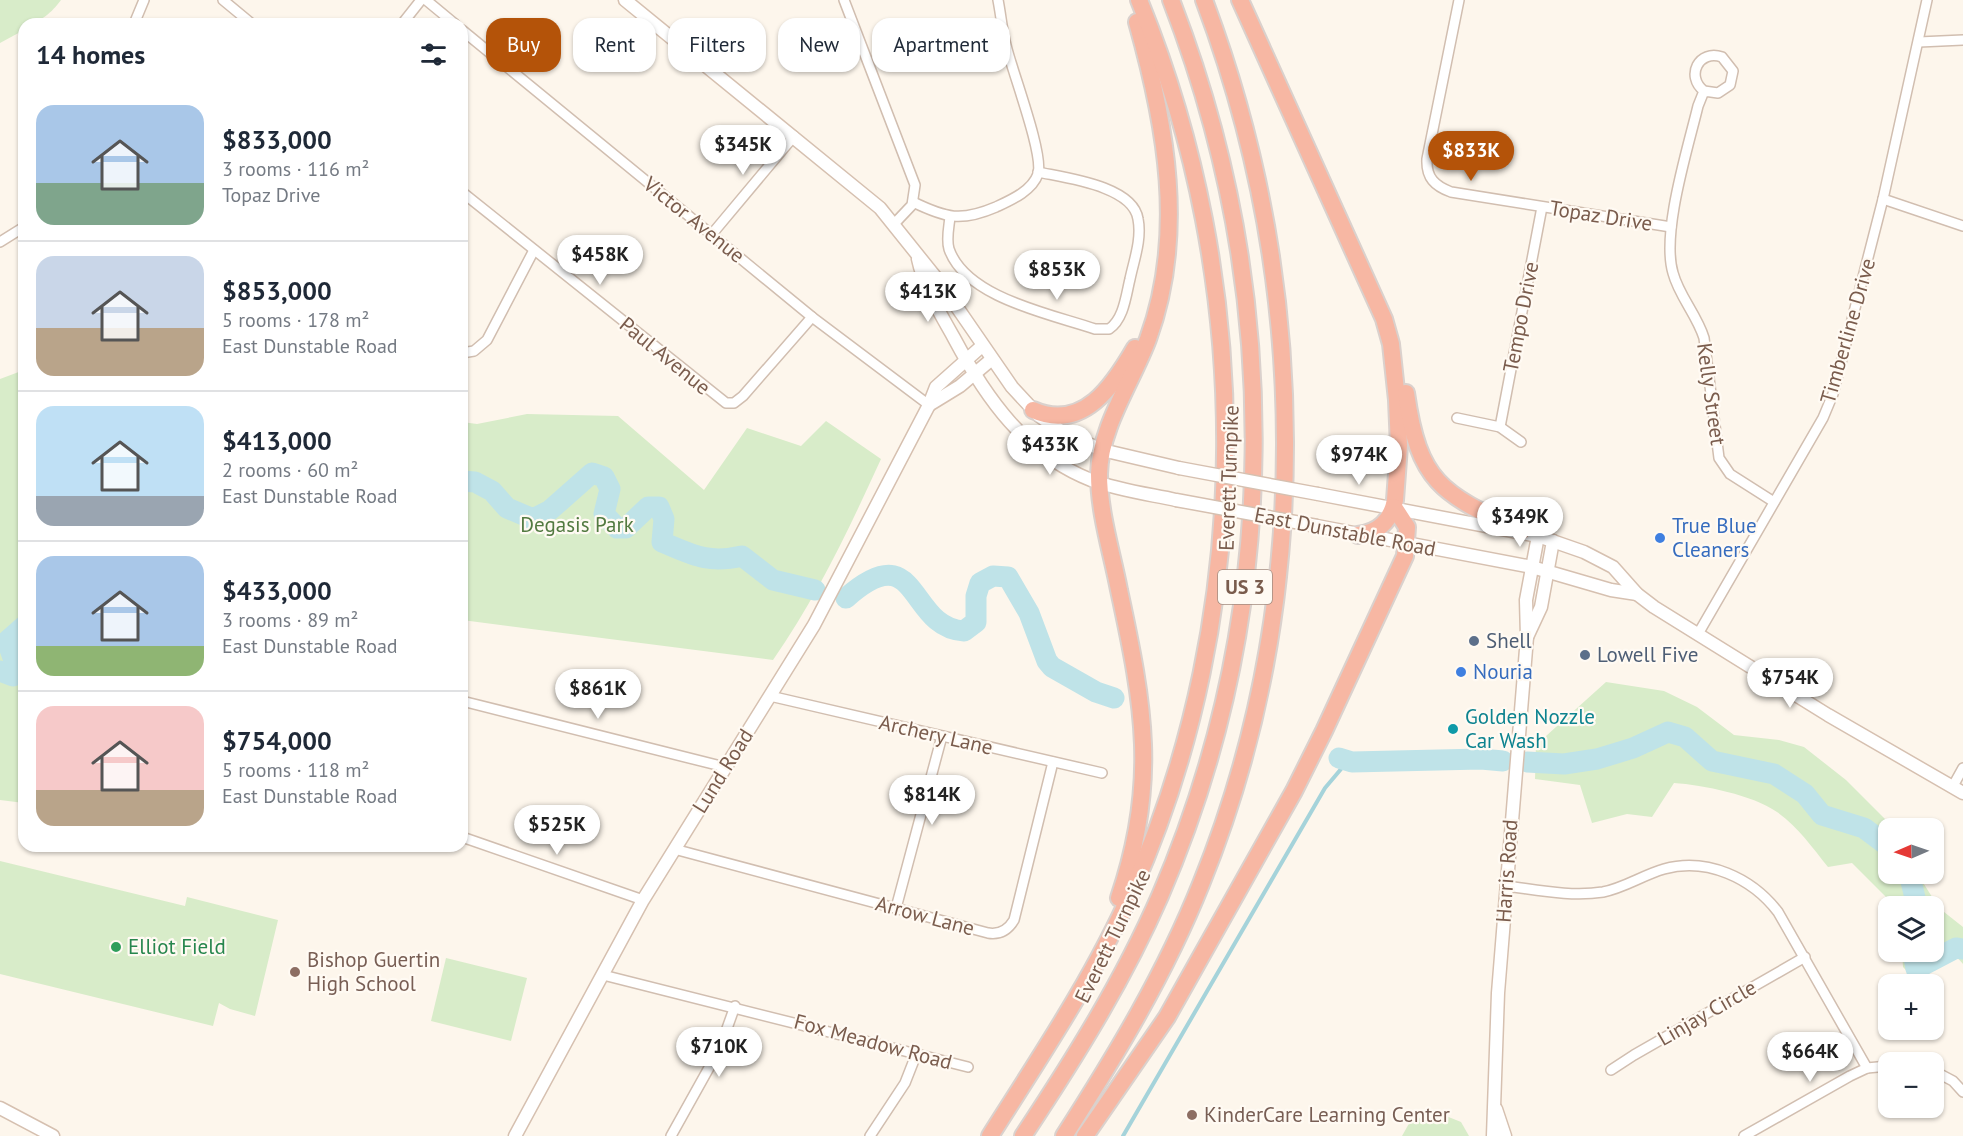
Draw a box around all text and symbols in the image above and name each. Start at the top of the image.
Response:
chip: Buy [486,18,561,72]
chip: Rent [573,18,656,72]
chip: Filters [668,18,766,72]
chip: New [778,18,860,72]
chip: Apartment [872,18,1010,72]
text: 14 homes [36,38,145,71]
icon: filters [417,38,450,71]
text: $833,000 [222,123,332,156]
pin: $345K [701,125,785,176]
icon: home [84,129,156,201]
text: $345K [714,131,772,157]
pin: $833K [1429,131,1513,182]
text: $833K [1442,137,1500,163]
text: 3 rooms · 116 m² [222,156,369,182]
street label: Victor Avenue [637,170,751,269]
text: Topaz Drive [222,182,321,208]
street label: Topaz Drive [1548,194,1654,237]
pin: $458K [558,235,642,286]
text: $458K [571,241,629,267]
pin: $853K [1015,250,1099,301]
street label: Timberline Drive [1814,255,1881,407]
text: $853K [1028,256,1086,282]
street label: Tempo Drive [1497,259,1544,374]
pin: $413K [886,272,970,323]
text: $853,000 [222,274,332,307]
text: $413K [899,278,957,304]
icon: home [84,280,156,352]
text: 5 rooms · 178 m² [222,307,369,333]
street label: Paul Avenue [614,311,716,401]
text: East Dunstable Road [222,333,398,359]
street label: Kelly Street [1691,341,1732,447]
street label: Everett Turnpike [1212,405,1245,551]
text: $413,000 [222,424,332,457]
pin: $433K [1008,425,1092,476]
icon: home [84,430,156,502]
text: $433K [1021,431,1079,457]
pin: $974K [1317,435,1401,486]
text: $974K [1330,441,1388,467]
text: 2 rooms · 60 m² [222,457,358,483]
text: East Dunstable Road [222,483,398,509]
pin: $349K [1478,497,1562,548]
street label: East Dunstable Road [1252,501,1438,562]
text: $349K [1491,503,1549,529]
park label: Degasis Park [520,511,634,538]
place label: True Blue Cleaners [1672,512,1757,563]
marker: True Blue Cleaners [1653,531,1667,545]
road number: US 3 [1218,570,1272,604]
text: $433,000 [222,574,332,607]
icon: home [84,580,156,652]
text: 3 rooms · 89 m² [222,607,358,633]
place label: Shell [1486,627,1532,654]
text: East Dunstable Road [222,633,398,659]
marker: Shell [1467,634,1481,648]
place label: Lowell Five [1597,641,1698,668]
marker: Lowell Five [1578,648,1592,662]
place label: Nouria [1473,658,1533,685]
pin: $754K [1748,658,1832,709]
text: $754K [1761,664,1819,690]
marker: Nouria [1454,665,1468,679]
pin: $861K [556,669,640,720]
text: $861K [569,675,627,701]
place label: Golden Nozzle Car Wash [1465,703,1595,754]
street label: Archery Lane [877,708,996,761]
marker: Golden Nozzle Car Wash [1446,722,1460,736]
street label: Lund Road [686,723,759,818]
text: $754,000 [222,724,332,757]
icon: home [84,730,156,802]
text: 5 rooms · 118 m² [222,757,369,783]
pin: $814K [890,775,974,826]
text: $814K [903,781,961,807]
text: East Dunstable Road [222,783,398,809]
pin: $525K [515,805,599,856]
text: $525K [528,811,586,837]
street label: Harris Road [1489,818,1524,923]
north arrow [1878,818,1944,884]
map controls [1878,818,1944,1118]
street label: Everett Turnpike [1068,864,1157,1007]
street label: Arrow Lane [873,889,977,942]
button: layers [1878,896,1944,962]
place label: Elliot Field [128,933,226,960]
marker: Elliot Field [109,940,123,954]
place label: Bishop Guertin High School [307,946,440,997]
marker: Bishop Guertin High School [288,965,302,979]
street label: Linjay Circle [1653,973,1761,1052]
button: + [1878,974,1944,1040]
street label: Fox Meadow Road [791,1007,955,1076]
pin: $710K [677,1027,761,1078]
pin: $664K [1768,1032,1852,1083]
text: $710K [690,1033,748,1059]
text: $664K [1781,1038,1839,1064]
button: − [1878,1052,1944,1118]
place label: KinderCare Learning Center [1204,1101,1450,1128]
marker: KinderCare Learning Center [1185,1108,1199,1122]

